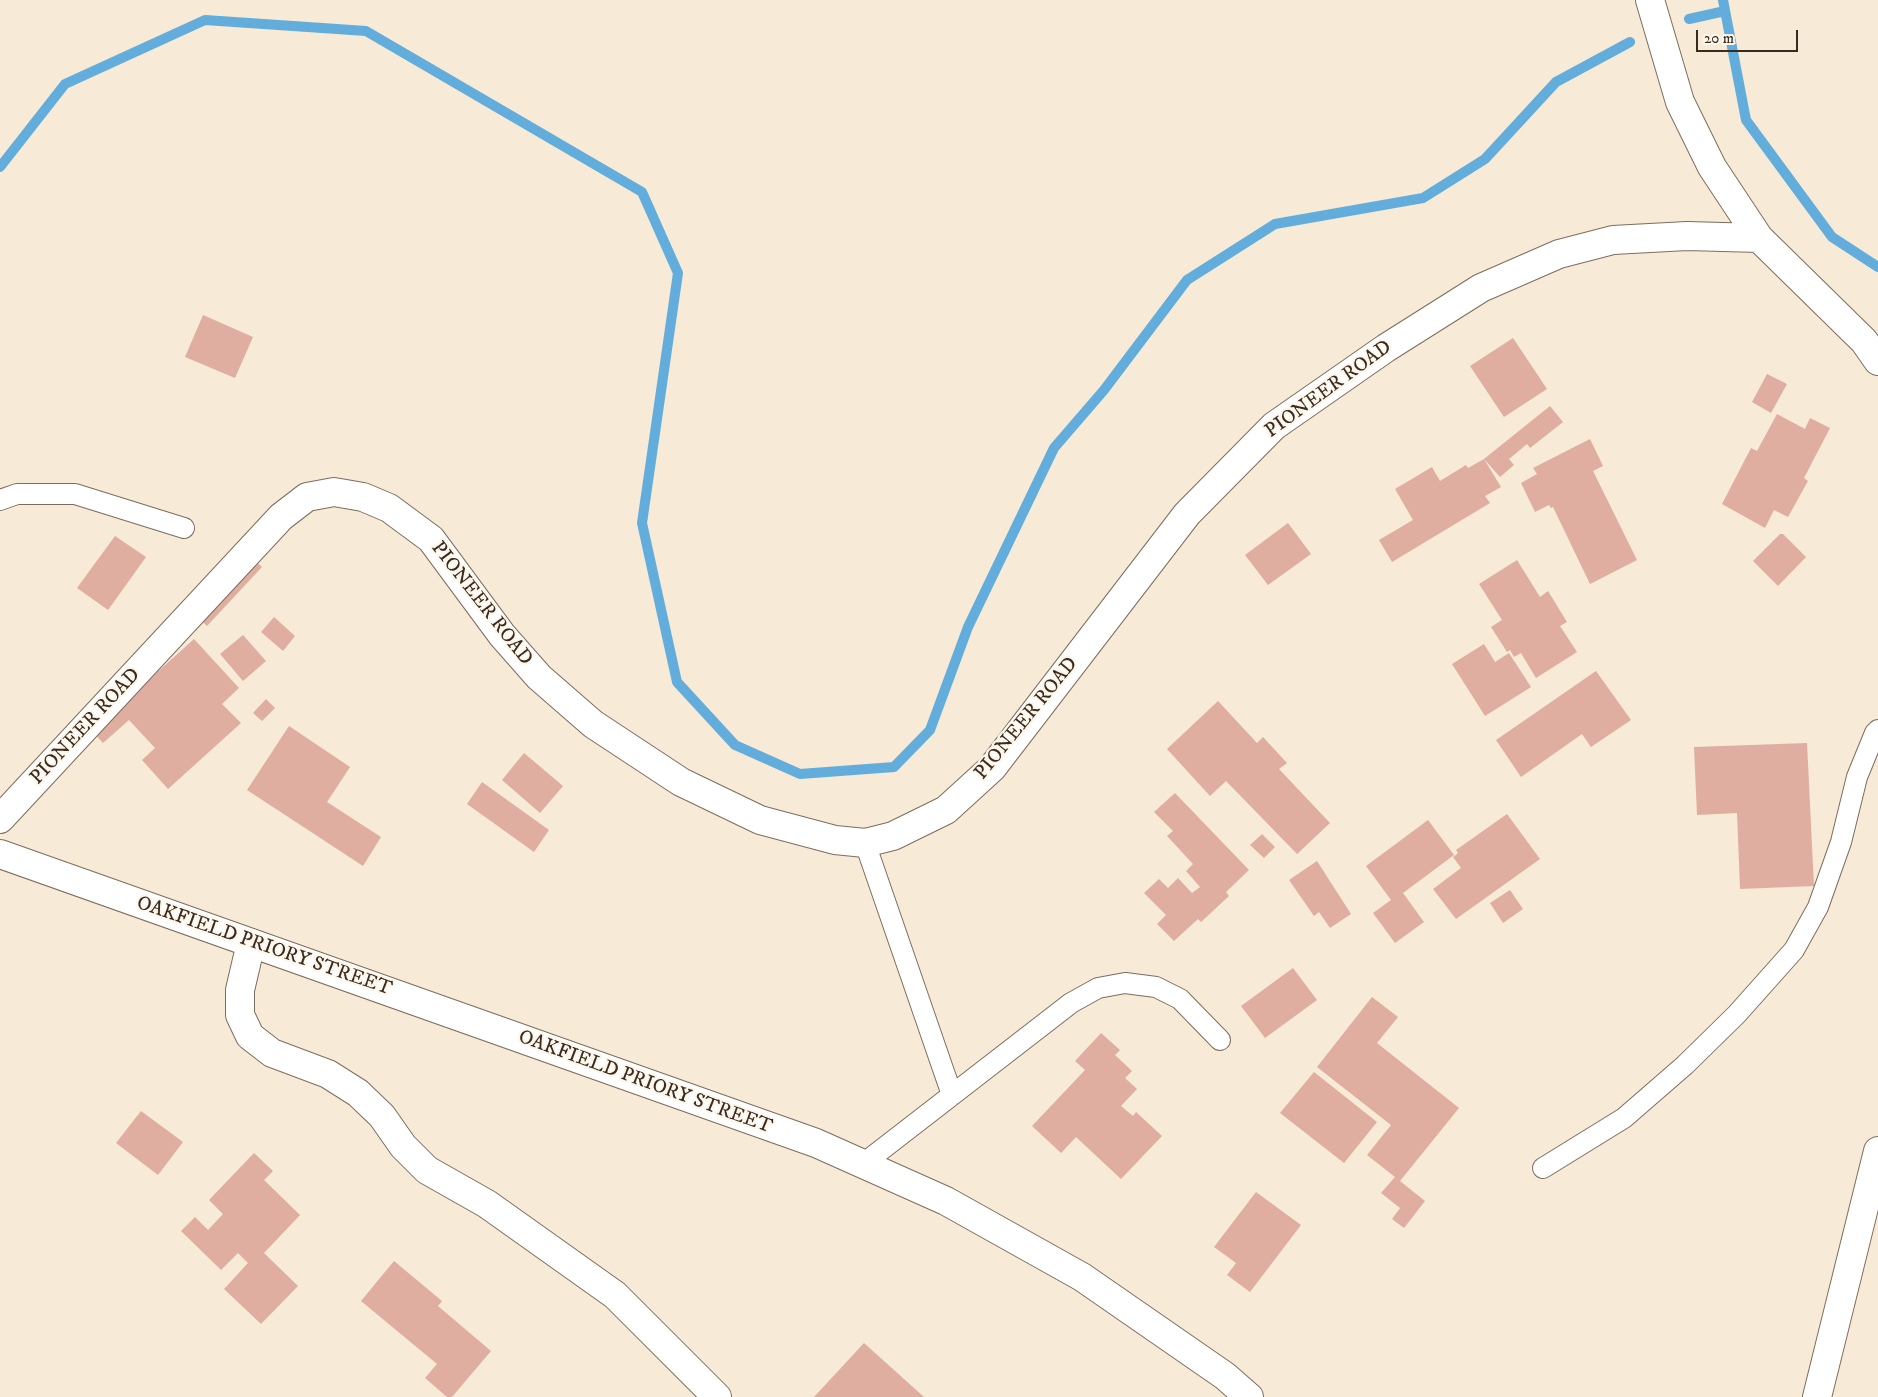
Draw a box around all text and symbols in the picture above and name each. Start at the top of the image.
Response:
scale bar [1698,20,1800,52]
text: 20 m [1704,29,1734,48]
street label: PIONEER ROAD [1261,336,1397,444]
street label: PIONEER ROAD [425,537,537,671]
street label: PIONEER ROAD [970,653,1084,785]
street label: PIONEER ROAD [26,664,146,790]
street label: OAKFIELD PRIORY STREET [133,892,395,1002]
street label: OAKFIELD PRIORY STREET [515,1026,775,1140]

